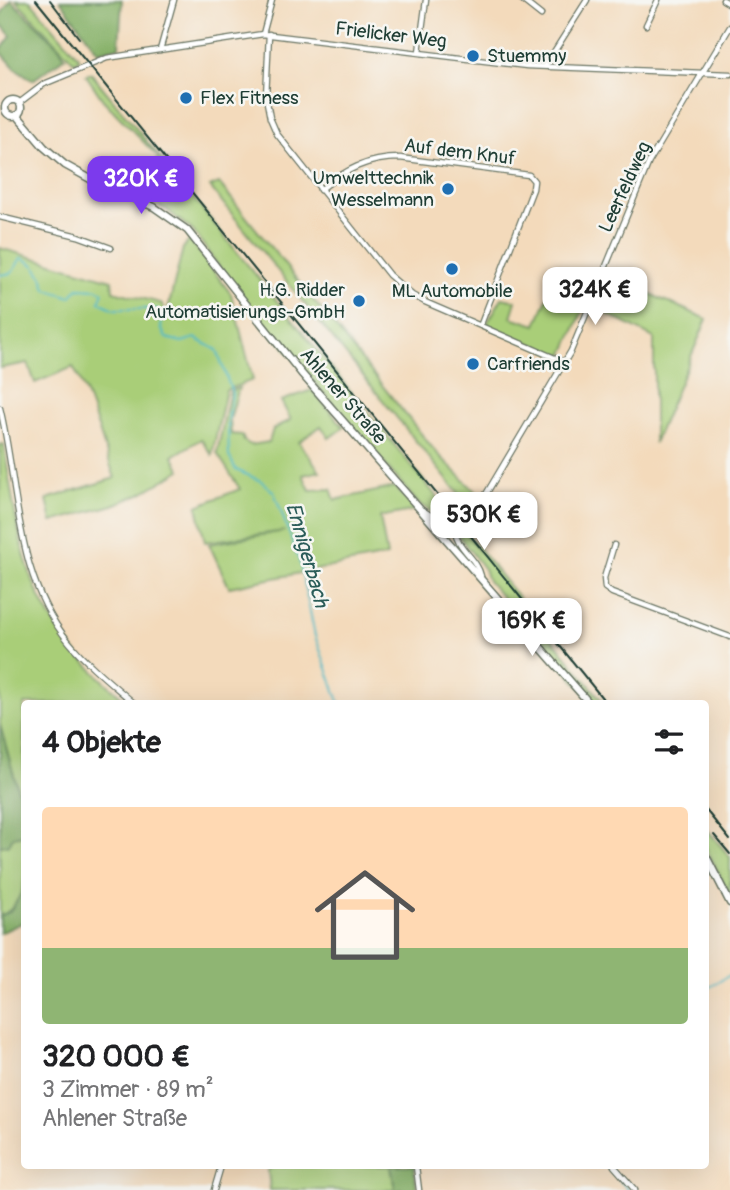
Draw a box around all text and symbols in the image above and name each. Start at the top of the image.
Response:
street label: Frielicker Weg [334,16,448,54]
place label: Stuemmy [487,44,566,68]
marker: Stuemmy [465,48,481,64]
place label: Flex Fitness [200,86,299,110]
marker: Flex Fitness [178,90,194,106]
street label: Auf dem Knuf [403,133,517,171]
street label: Leerfeldweg [593,138,657,236]
pin: 320K € [84,156,198,216]
text: 320K € [103,164,179,193]
place label: Umwelttechnik Wesselmann [313,166,434,212]
marker: Umwelttechnik Wesselmann [440,181,456,197]
marker: ML Automobile [444,261,460,277]
pin: 324K € [538,268,652,327]
text: 324K € [558,275,632,304]
place label: H.G. Ridder Automatisierungs-GmbH [145,278,345,324]
place label: ML Automobile [392,279,513,303]
marker: H.G. Ridder Automatisierungs-GmbH [351,293,367,309]
street label: Ahlener Straße [295,343,392,450]
place label: Carfriends [487,352,570,376]
marker: Carfriends [465,356,481,372]
pin: 530K € [427,492,541,552]
water label: Ennigerbach [279,500,335,611]
text: 530K € [446,500,522,529]
pin: 169K € [475,598,589,658]
text: 169K € [498,606,566,635]
icon: filters [650,723,688,761]
text: 4 Objekte [42,724,161,761]
icon: home [302,852,428,978]
text: 320 000 € [42,1038,190,1075]
text: 3 Zimmer · 89 m² [42,1075,214,1104]
text: Ahlener Straße [42,1104,187,1133]

